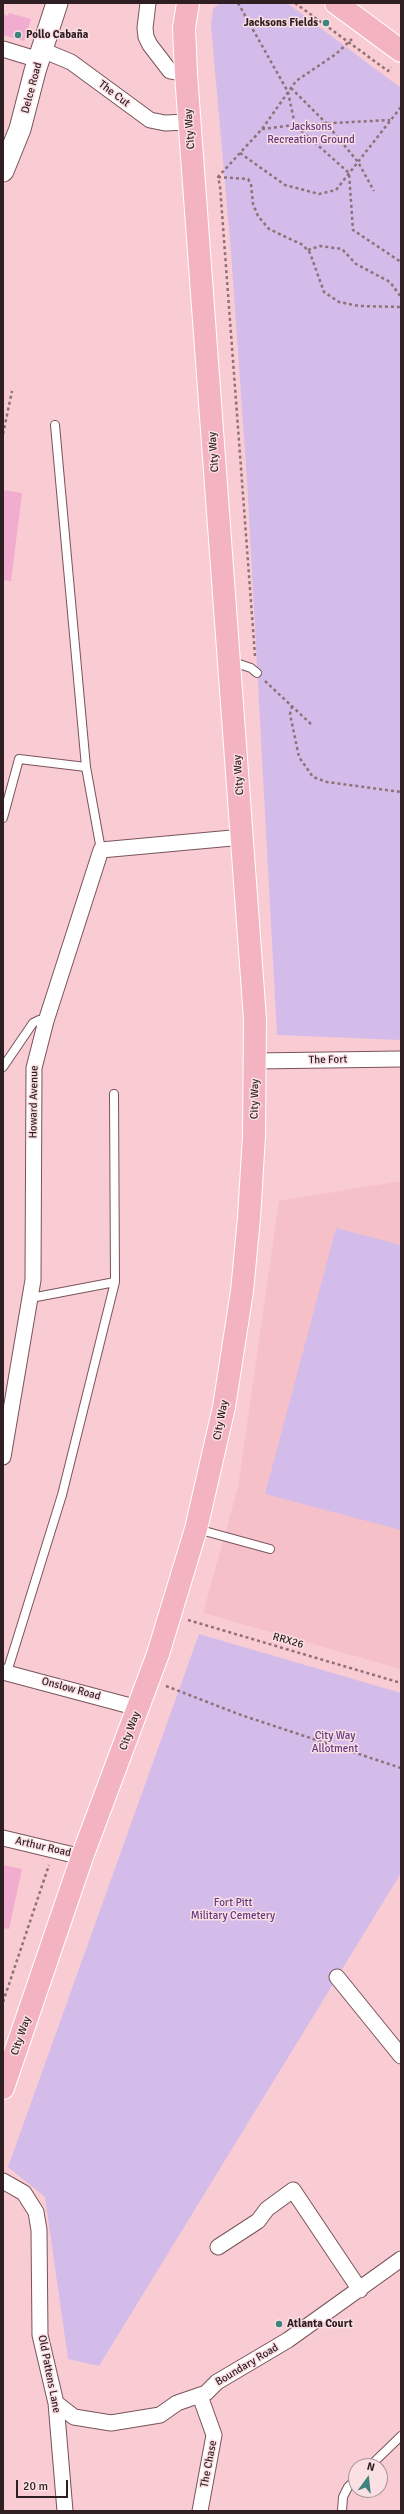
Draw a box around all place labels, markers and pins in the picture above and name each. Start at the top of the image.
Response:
place label: Jacksons Fields [244,16,318,30]
marker: Jacksons Fields [321,18,331,28]
place label: Pollo Cabaña [26,28,88,42]
marker: Pollo Cabaña [13,30,23,40]
place label: Atlanta Court [287,2317,353,2331]
marker: Atlanta Court [274,2319,284,2329]

